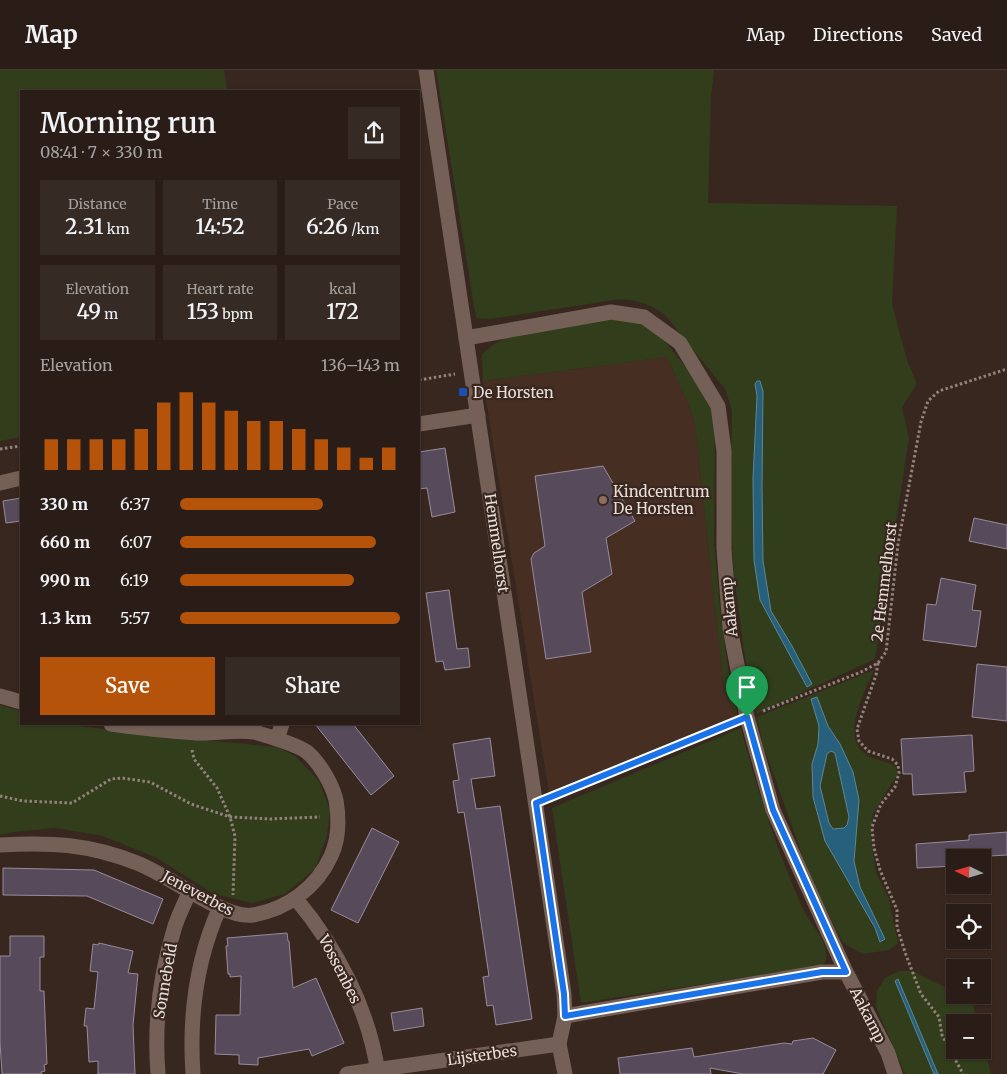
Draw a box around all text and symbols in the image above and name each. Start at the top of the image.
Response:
text: Map [25,19,78,50]
text: Map [747,23,785,46]
text: Directions [813,23,903,46]
text: Saved [931,23,982,46]
text: Morning run [40,105,216,141]
button: share [348,107,400,159]
text: 08:41 · 7 × 330 m [40,142,163,162]
text: Distance [68,195,127,213]
text: Time [202,195,238,213]
text: Pace [327,195,358,213]
text: 2.31 [65,213,104,240]
text: 14:52 [195,213,245,240]
text: 6:26 [306,213,348,240]
text: km [104,220,130,238]
text: /km [348,220,379,238]
text: Elevation [66,280,129,298]
text: Heart rate [186,280,253,298]
text: kcal [329,280,356,298]
text: 49 [76,298,101,325]
text: 153 [187,298,219,325]
text: 172 [326,298,359,325]
text: m [101,305,118,323]
text: bpm [219,305,253,323]
text: Elevation [40,355,113,375]
text: 136–143 m [321,355,400,375]
place label: De Horsten [473,383,554,402]
marker: De Horsten [457,386,469,398]
place label: Kindcentrum De Horsten [613,482,710,518]
street label: Hemmelhorst [481,492,513,594]
text: 330 m [40,494,88,514]
text: 6:37 [120,494,150,514]
marker: Kindcentrum De Horsten [597,494,609,506]
street label: 2e Hemmelhorst [867,521,901,643]
text: 660 m [40,532,90,552]
text: 6:07 [120,532,152,552]
text: 990 m [40,570,90,590]
text: 6:19 [120,570,149,590]
street label: Aakamp [716,576,742,639]
text: 1.3 km [40,608,92,628]
text: 5:57 [120,608,150,628]
button: Save [40,657,215,715]
button: Share [225,657,400,715]
pin [726,666,768,717]
icon: arrive [733,673,761,701]
north arrow [946,849,991,894]
map controls [946,849,991,1059]
street label: Jeneverbes [158,866,237,920]
button: locate [946,904,991,949]
street label: Vossenbes [314,930,365,1007]
street label: Sonnebeld [149,942,181,1020]
button: + [946,959,991,1004]
street label: Aakamp [845,983,890,1046]
button: − [946,1014,991,1059]
street label: Lijsterbes [446,1041,518,1069]

